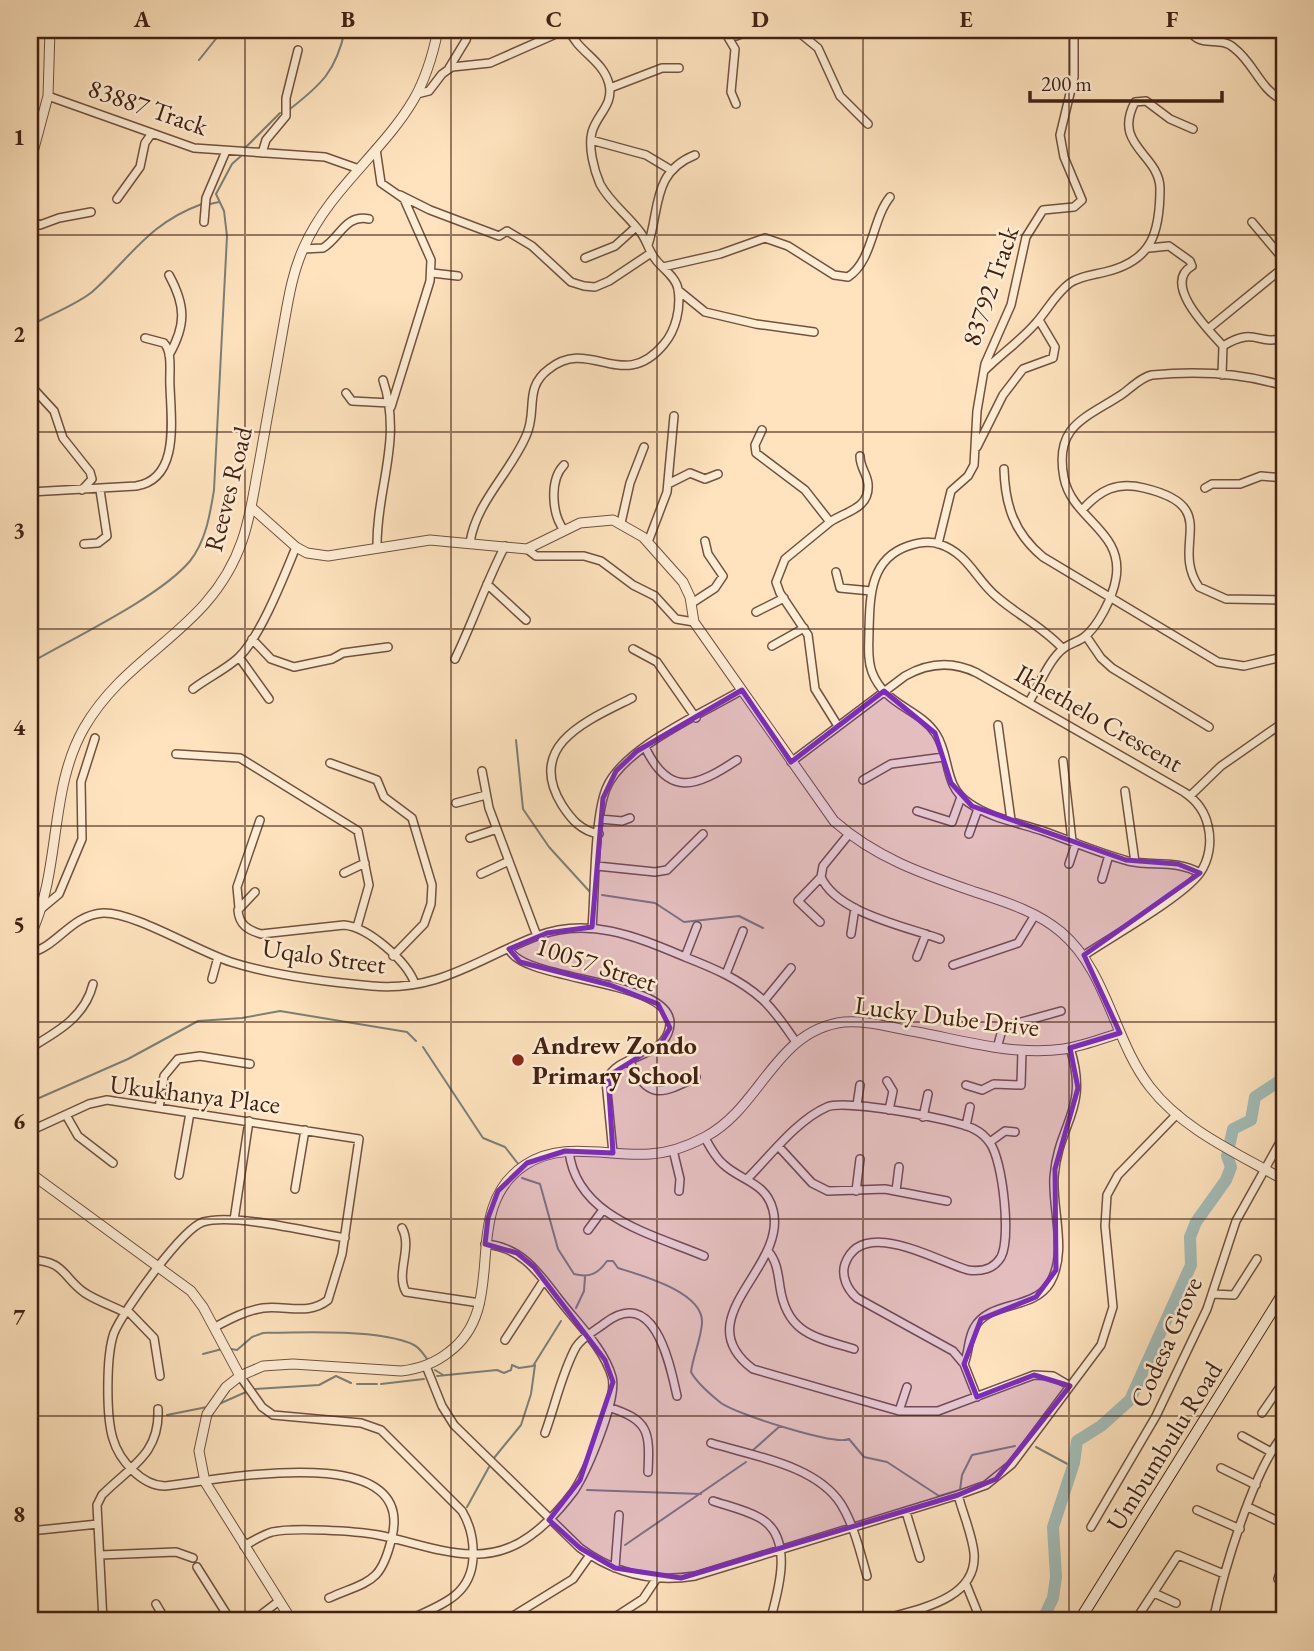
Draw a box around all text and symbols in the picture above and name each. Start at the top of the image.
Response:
text: A [133,4,151,34]
text: B [341,4,355,34]
text: C [546,4,562,34]
text: D [751,4,769,34]
text: E [959,4,973,34]
text: F [1166,4,1179,34]
scale bar [1030,60,1223,104]
text: 200 m [1041,70,1092,97]
street label: 83887 Track [84,71,213,144]
text: 1 [13,122,25,152]
street label: 83792 Track [954,221,1027,350]
text: 2 [13,319,25,349]
street label: Reeves Road [196,422,260,555]
text: 3 [13,515,25,545]
street label: Ikhethelo Crescent [1009,656,1189,780]
text: 4 [13,712,26,742]
text: 5 [13,909,25,939]
street label: 10057 Street [531,929,661,999]
street label: Uqalo Street [260,931,388,981]
street label: Lucky Dube Drive [853,988,1041,1044]
place label: Andrew Zondo Primary School [531,1028,699,1092]
marker: Andrew Zondo Primary School [510,1052,526,1068]
street label: Ukukhanya Place [108,1067,282,1121]
text: 6 [13,1106,25,1136]
street label: Codesa Grove [1122,1271,1210,1413]
text: 7 [13,1302,26,1332]
street label: Umbumbulu Road [1098,1354,1230,1537]
text: 8 [13,1499,25,1529]

